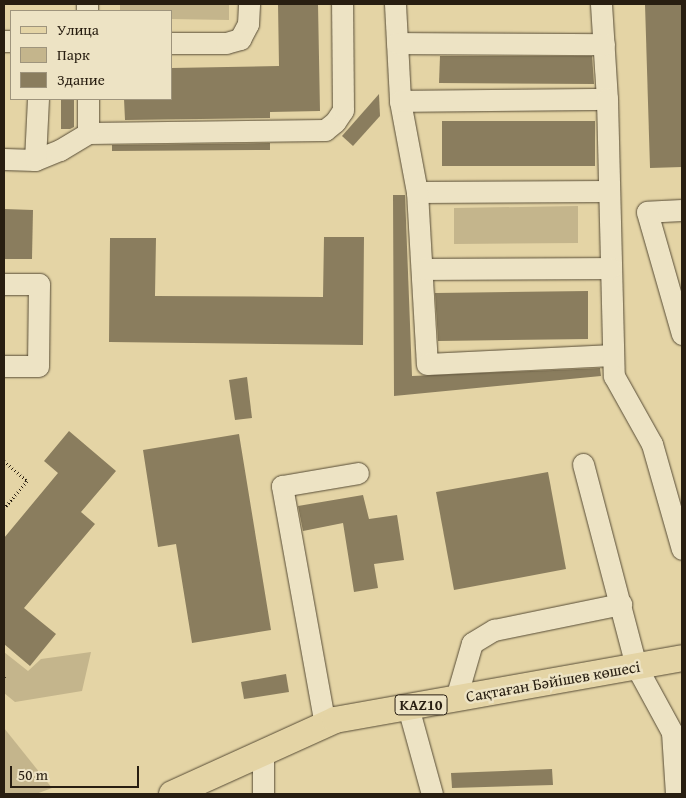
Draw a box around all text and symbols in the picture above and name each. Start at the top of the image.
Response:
legend [10,10,172,100]
text: Улица [57,19,99,40]
text: Парк [57,44,90,65]
text: Здание [57,69,105,90]
street label: Сақтаған Бәйішев көшесі [464,656,642,706]
road number: KAZ10 [394,692,448,718]
scale bar [12,756,141,788]
text: 50 m [18,764,48,785]

